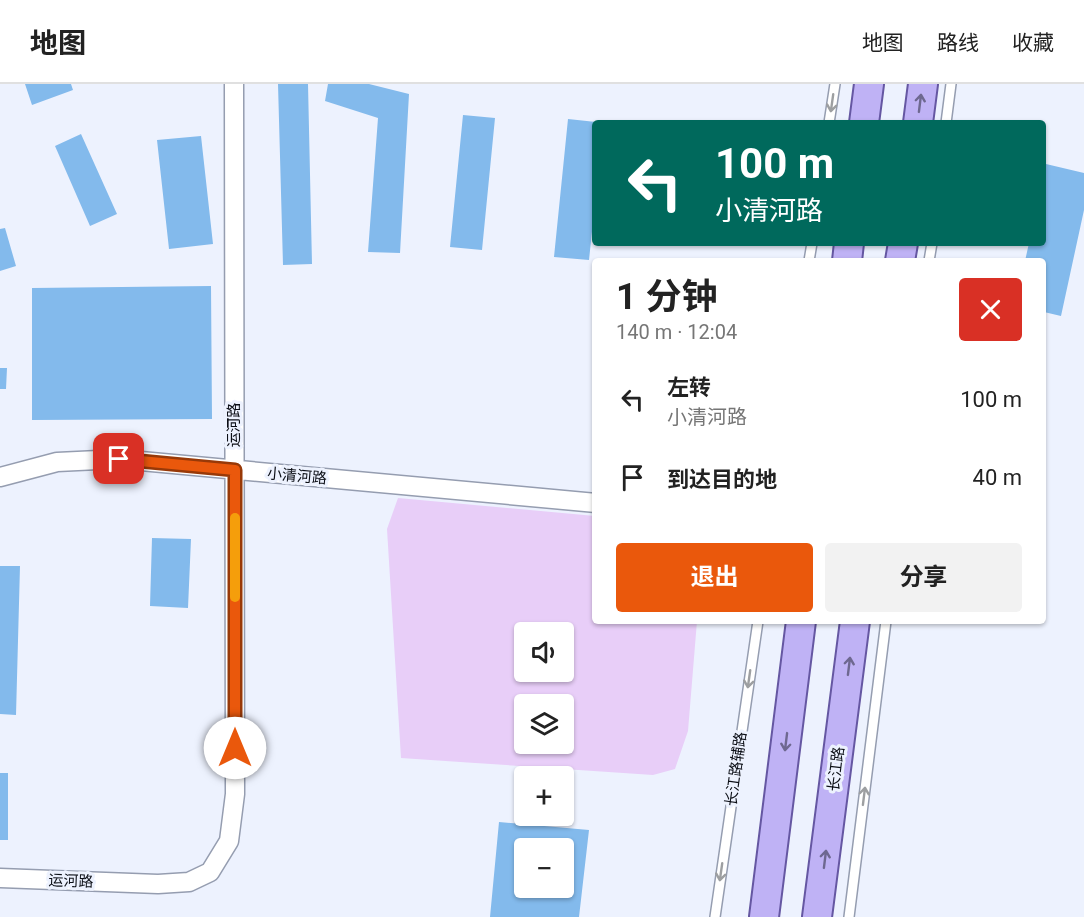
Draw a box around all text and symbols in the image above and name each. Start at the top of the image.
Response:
text: 地图 [30,27,86,60]
text: 地图 [862,31,904,55]
text: 路线 [937,31,979,55]
text: 收藏 [1012,31,1054,55]
one-way arrow [827,93,838,113]
one-way arrow [915,94,926,114]
text: 100 m [715,139,834,188]
icon: left [616,144,694,222]
text: 小清河路 [715,195,823,227]
text: 1 分钟 [616,276,718,318]
button: close [959,278,1022,341]
text: 140 m · 12:04 [616,320,737,344]
text: 左转 [667,375,711,400]
icon: left [616,383,649,416]
text: 100 m [960,387,1022,412]
street label: 运河路 [225,402,243,448]
text: 小清河路 [667,405,747,429]
pin [93,433,144,484]
icon: arrive [102,442,135,475]
icon: arrive [616,461,649,494]
street label: 小清河路 [266,464,328,488]
text: 40 m [973,465,1022,490]
text: 到达目的地 [667,467,777,492]
button: 退出 [616,543,813,612]
button: 分享 [825,543,1022,612]
map controls [514,622,574,898]
button: sound [514,622,574,682]
one-way arrow [844,656,855,676]
one-way arrow [744,669,755,688]
button: layers [514,694,574,754]
position arrow [203,716,267,780]
street label: 长江路辅路 [722,731,750,807]
one-way arrow [780,731,791,751]
street label: 长江路 [824,746,848,792]
button: + [514,766,574,826]
one-way arrow [859,787,870,807]
button: − [514,838,574,898]
one-way arrow [819,850,830,869]
one-way arrow [716,862,727,881]
street label: 运河路 [48,871,94,891]

